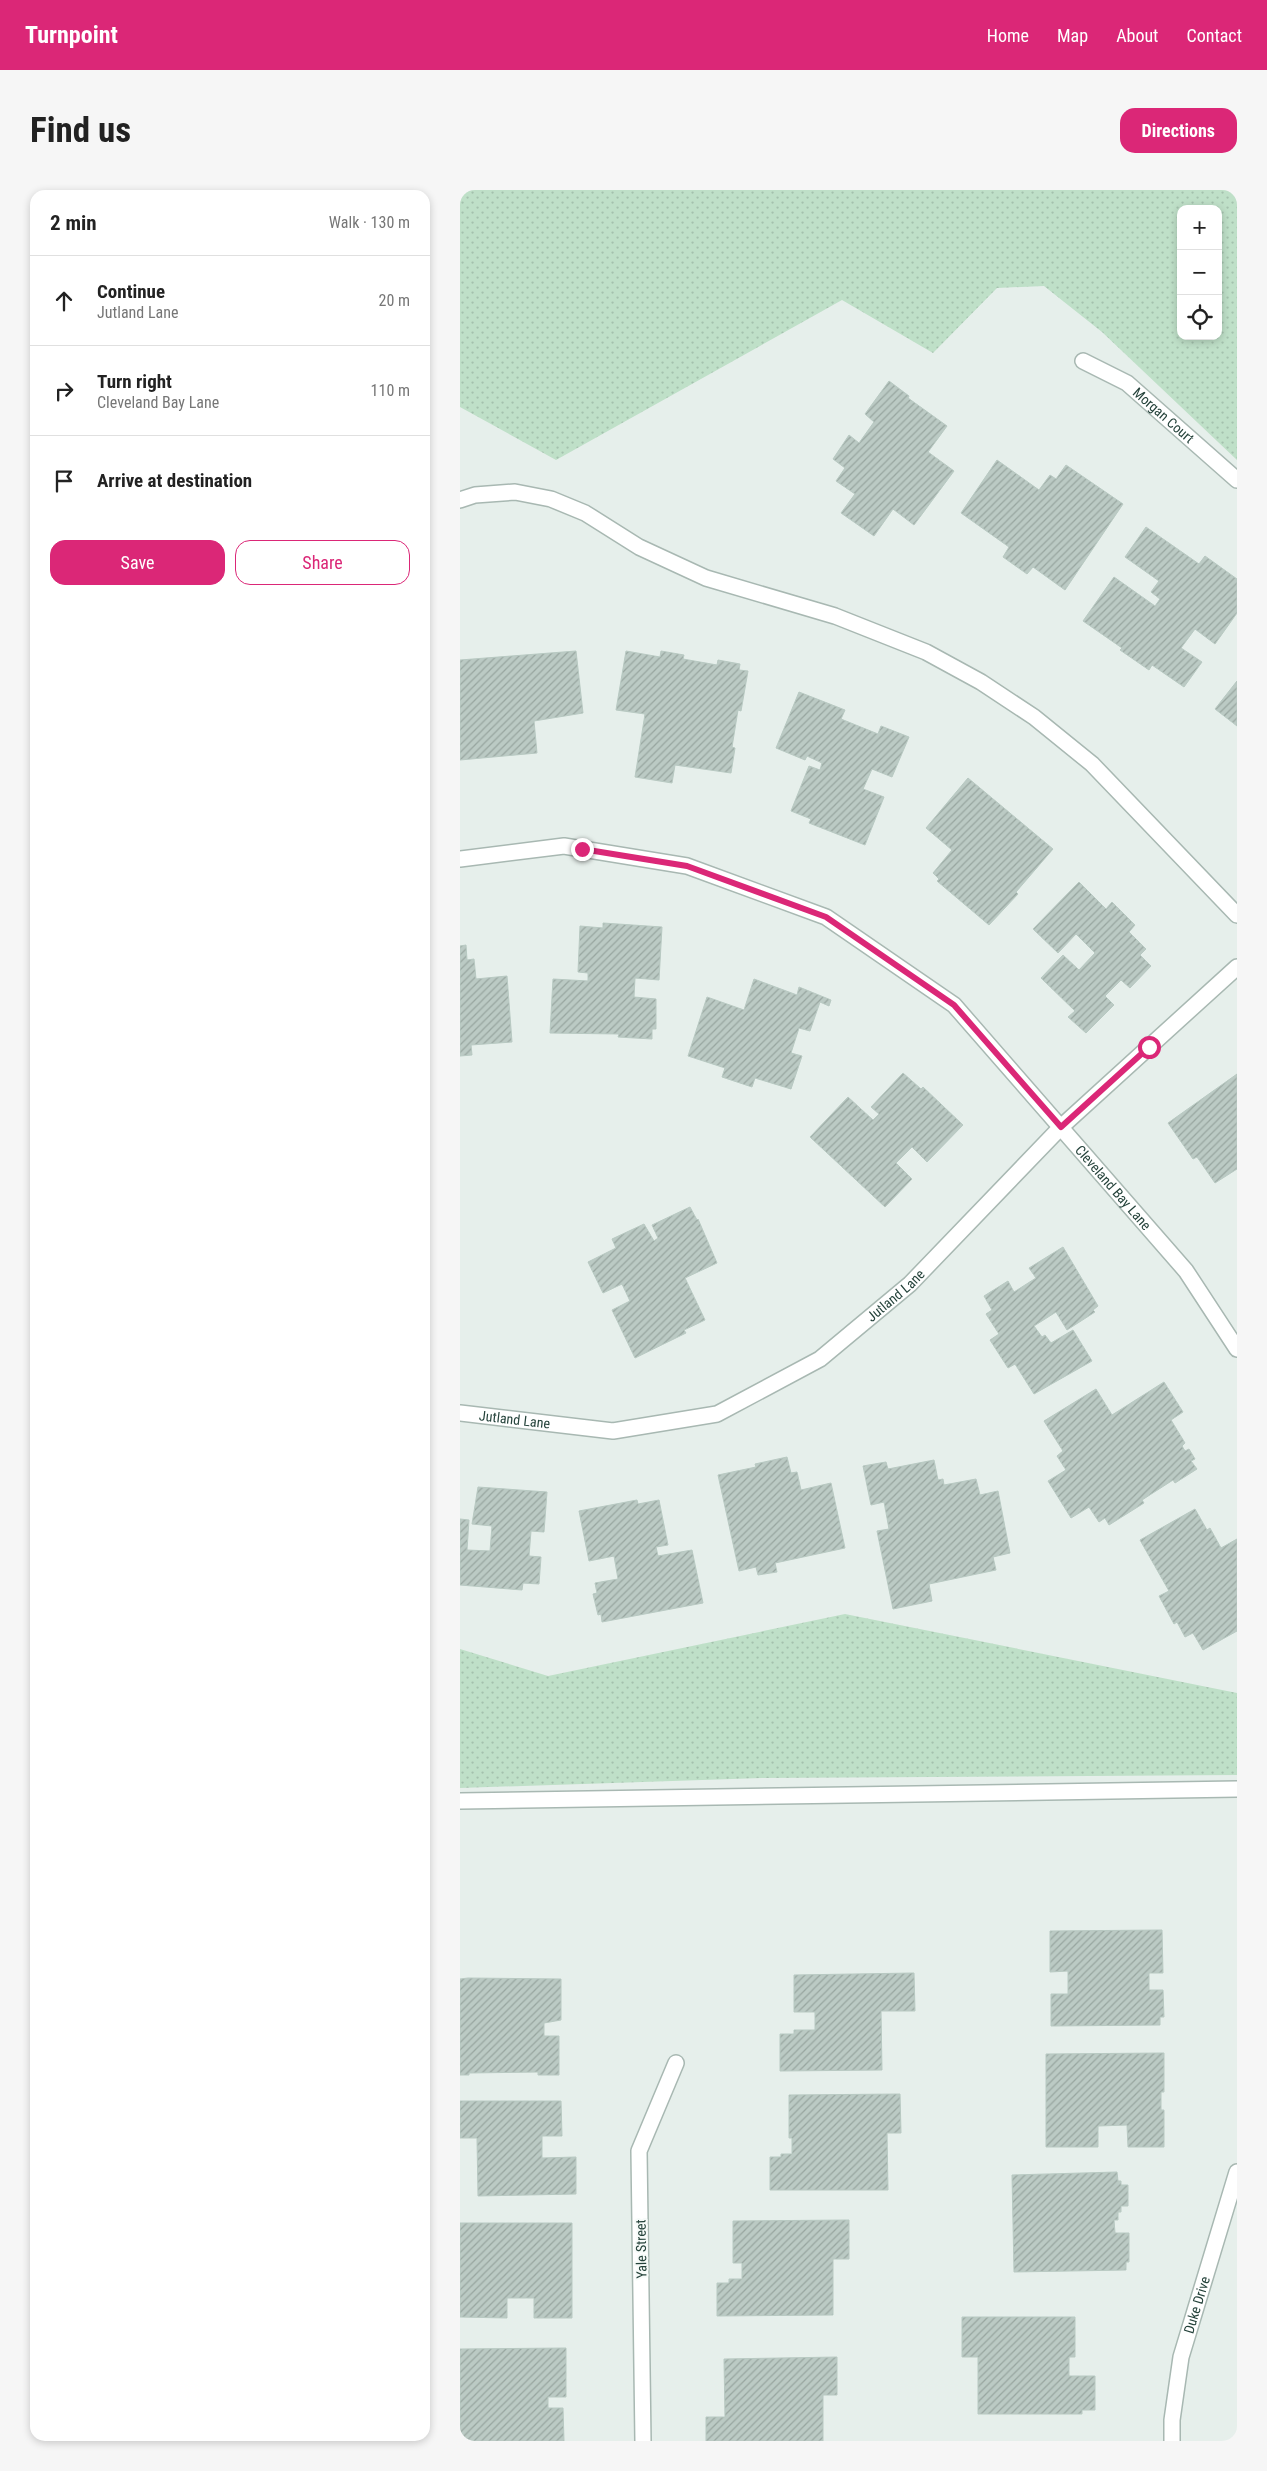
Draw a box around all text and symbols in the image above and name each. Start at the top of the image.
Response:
text: Turnpoint [25,21,118,49]
text: Home [987,25,1029,46]
text: Map [1057,25,1088,46]
text: About [1116,25,1158,46]
text: Contact [1186,25,1242,46]
button: Directions [1120,108,1237,153]
text: Find us [30,110,131,151]
map controls [1177,205,1222,340]
button: + [1177,205,1222,250]
text: 2 min [50,211,97,235]
text: Walk · 130 m [329,213,410,232]
button: − [1177,250,1222,295]
text: Continue [97,280,165,303]
icon: ahead [50,287,78,315]
text: 20 m [378,291,410,310]
button: locate [1177,295,1222,340]
text: Jutland Lane [97,303,178,322]
text: Turn right [97,370,172,393]
icon: right [50,377,78,405]
text: 110 m [371,381,410,400]
street label: Morgan Court [1130,384,1197,446]
text: Cleveland Bay Lane [97,393,219,412]
icon: arrive [50,467,78,495]
text: Arrive at destination [97,469,252,492]
button: Save [50,540,225,585]
button: Share [235,540,410,585]
route end [571,838,594,861]
route start [1138,1036,1161,1059]
street label: Cleveland Bay Lane [1072,1142,1155,1233]
street label: Jutland Lane [863,1266,928,1325]
street label: Jutland Lane [478,1407,551,1432]
street label: Yale Street [632,2219,650,2279]
street label: Duke Drive [1181,2274,1213,2335]

